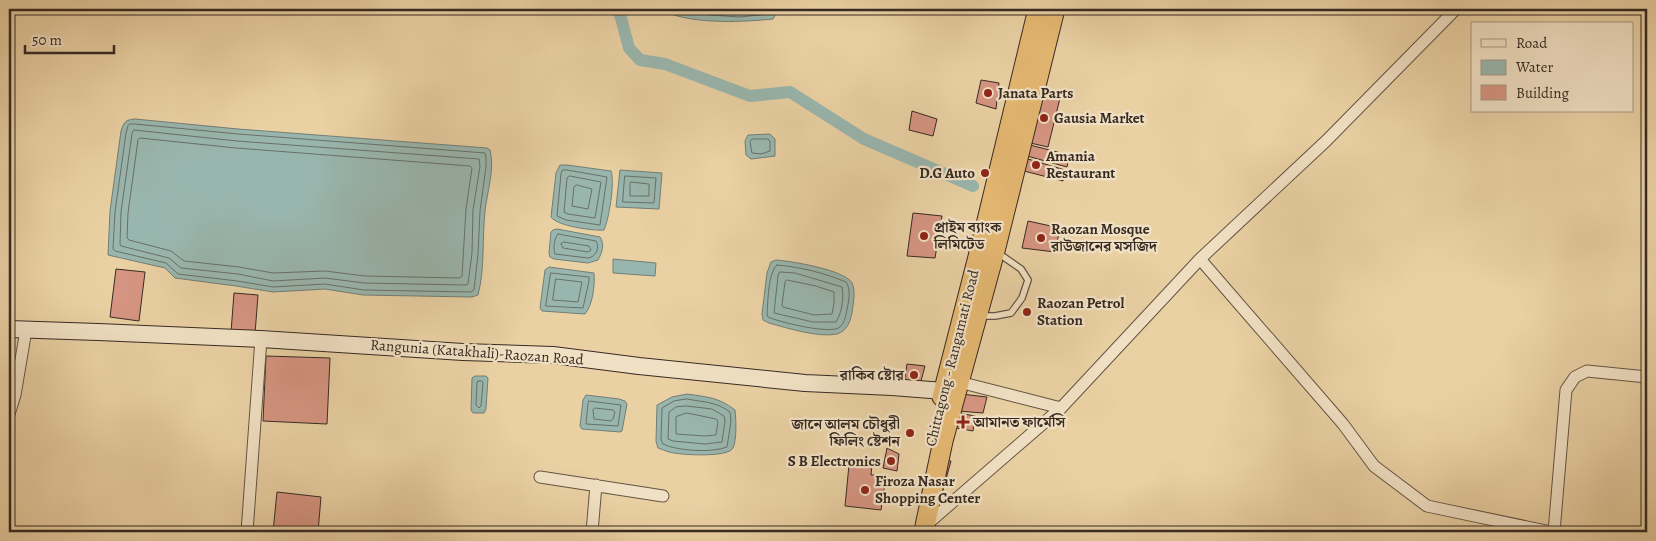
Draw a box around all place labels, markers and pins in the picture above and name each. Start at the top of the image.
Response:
place label: Janata Parts [998,83,1073,103]
marker: Janata Parts [982,87,994,99]
place label: Gausia Market [1054,108,1145,128]
marker: Gausia Market [1038,112,1050,124]
place label: Amania Restaurant [1045,146,1115,183]
marker: Amania Restaurant [1030,159,1042,171]
place label: D.G Auto [919,163,975,183]
marker: D.G Auto [979,167,991,179]
place label: প্রাইম ব্যাংক লিমিটেড [933,217,1002,254]
place label: Raozan Mosque রাউজানের মসজিদ [1050,219,1158,256]
marker: প্রাইম ব্যাংক লিমিটেড [918,230,930,242]
marker: Raozan Mosque রাউজানের মসজিদ [1035,232,1047,244]
place label: Raozan Petrol Station [1037,293,1124,330]
marker: Raozan Petrol Station [1021,306,1033,318]
place label: রাকিব ষ্টোর [839,365,905,385]
marker: রাকিব ষ্টোর [908,369,920,381]
place label: আমানত ফার্মেসি [972,412,1067,432]
place label: জানে আলম চৌধুরী ফিলিং ষ্টেশন [790,414,902,451]
marker: আমানত ফার্মেসি [957,416,969,428]
marker: জানে আলম চৌধুরী ফিলিং ষ্টেশন [904,427,916,439]
place label: S B Electronics [788,451,881,471]
marker: S B Electronics [885,455,897,467]
place label: Firoza Nasar Shopping Center [875,471,981,508]
marker: Firoza Nasar Shopping Center [859,484,871,496]

